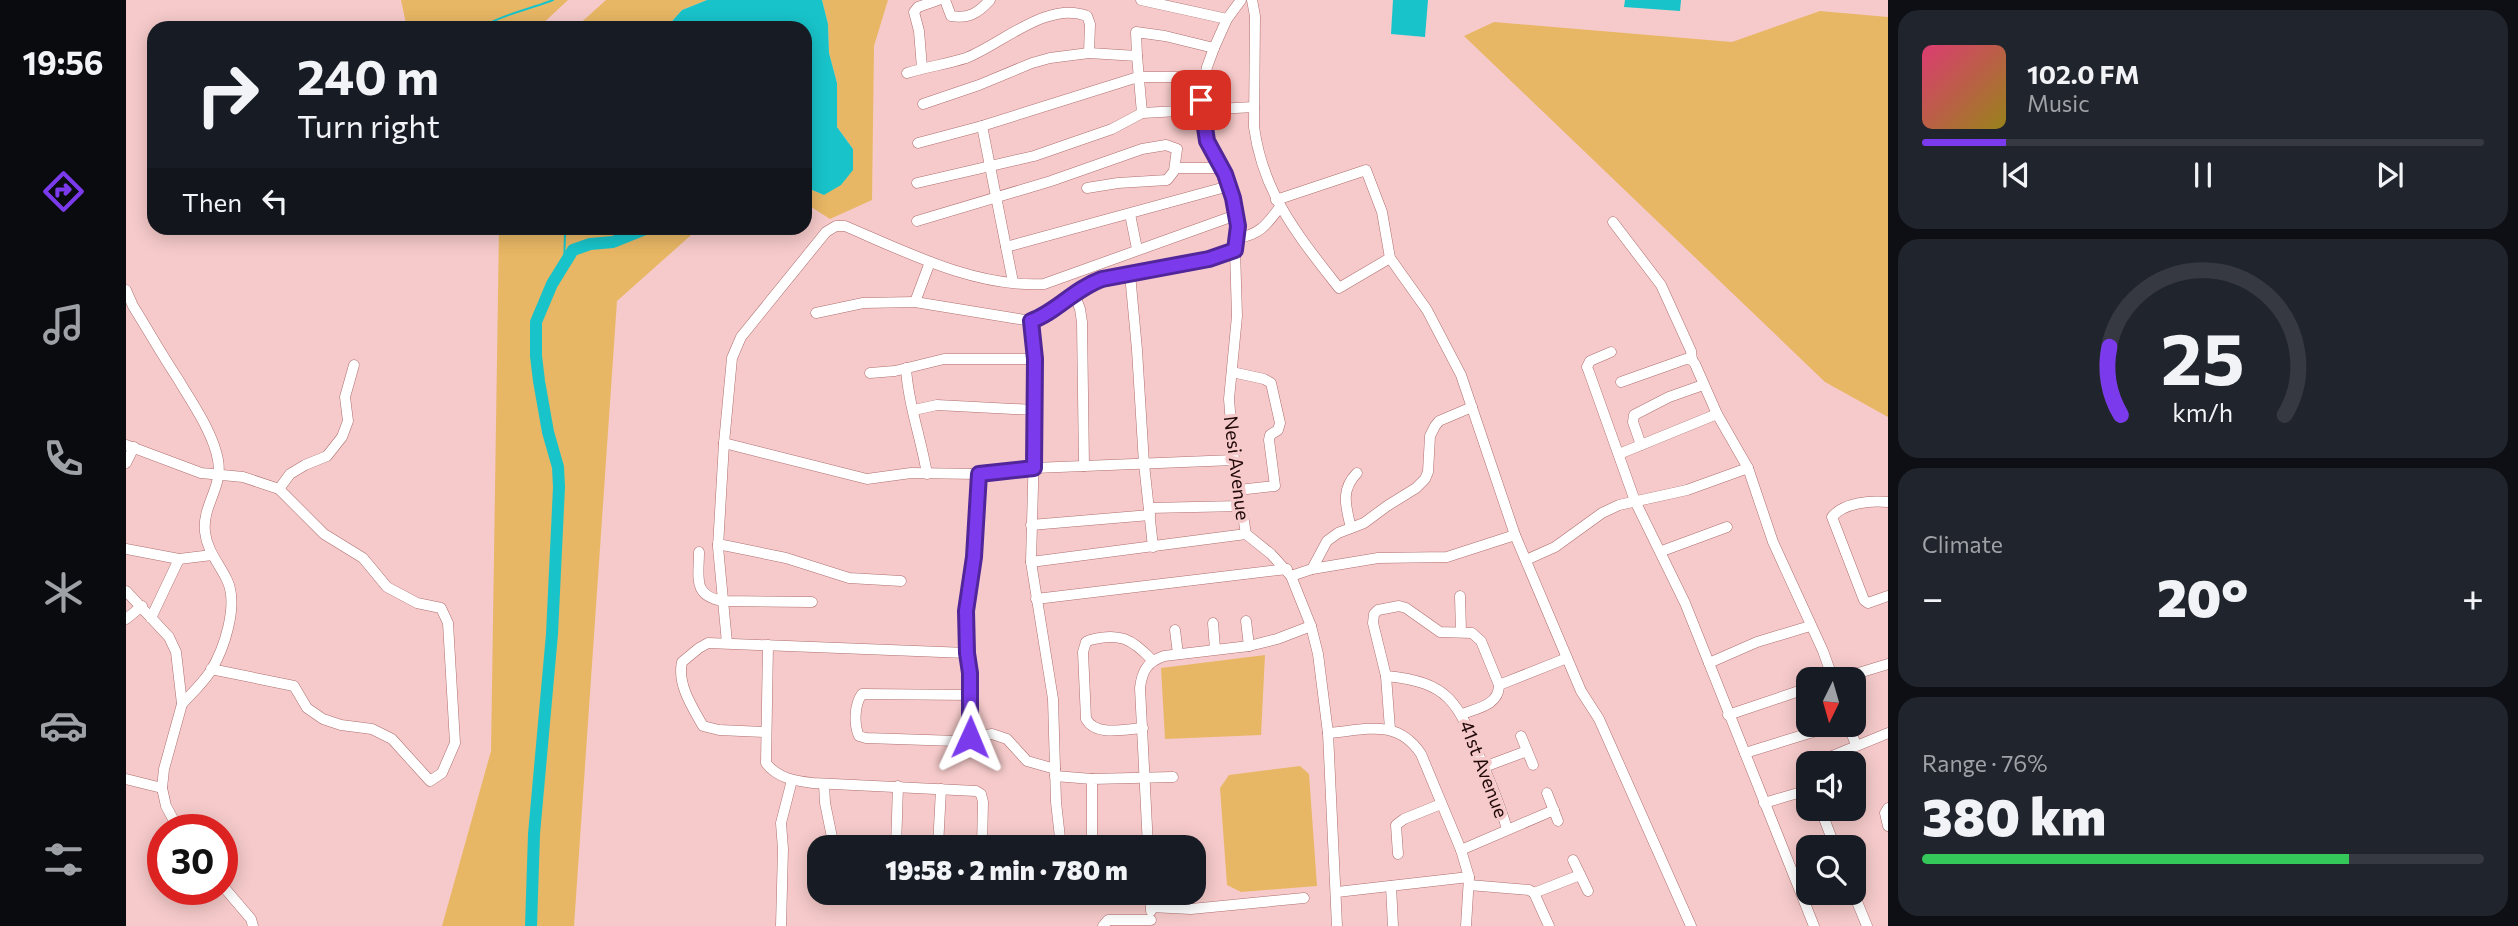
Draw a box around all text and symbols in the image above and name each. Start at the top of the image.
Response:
text: 19:56 [22,42,104,82]
text: 240 m [297,45,439,105]
icon: right [182,49,273,140]
text: 102.0 FM [2027,58,2140,89]
pin [1171,70,1231,130]
icon: arrive [1182,81,1220,119]
text: Music [2027,89,2090,117]
text: Turn right [297,105,440,145]
icon: previous [1997,156,2035,194]
icon: pause [2184,156,2222,194]
icon: next [2371,156,2409,194]
icon: directions [39,167,88,216]
icon: left [256,182,294,220]
text: Then [182,186,242,217]
icon: music [39,300,88,349]
text: 25 [2161,311,2245,400]
text: km/h [2173,396,2233,426]
street label: Nesi Avenue [1220,414,1255,521]
icon: phone [39,434,88,483]
text: Climate [1922,530,2003,558]
text: 20° [2157,564,2248,628]
icon: climate [39,568,88,617]
text: − [1922,573,1944,620]
text: + [2462,573,2484,620]
north arrow [1796,667,1866,737]
map controls [1796,667,1866,905]
position arrow [933,700,1007,774]
icon: car [39,701,88,750]
street label: 41st Avenue [1455,717,1514,821]
text: Range · 76% [1922,749,2047,777]
button: sound [1796,751,1866,821]
text: 380 km [1922,783,2106,847]
speed limit sign: 30 [147,814,238,905]
icon: filters [39,835,88,884]
button: search [1796,835,1866,905]
text: 19:58 · 2 min · 780 m [885,854,1128,885]

